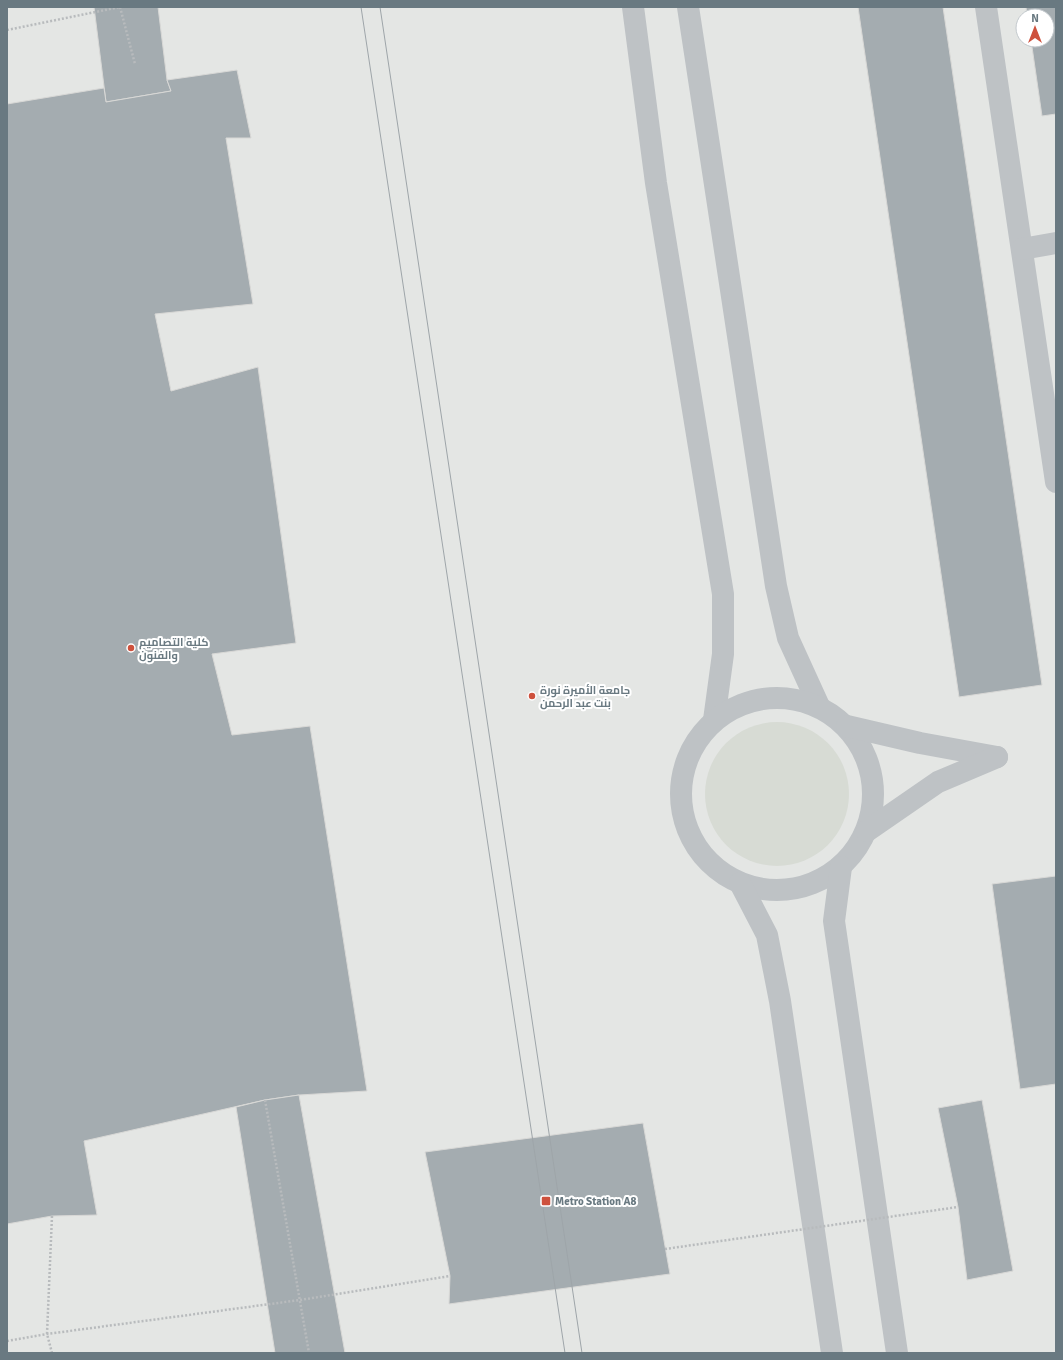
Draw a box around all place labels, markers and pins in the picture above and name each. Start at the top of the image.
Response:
place label: كلية التصاميم والفنون [139,636,208,663]
marker: كلية التصاميم والفنون [126,643,136,653]
place label: جامعة الأميرة نورة بنت عبد الرحمن [540,684,630,710]
marker: جامعة الأميرة نورة بنت عبد الرحمن [527,691,537,701]
marker: Metro Station A8 [540,1195,552,1207]
place label: Metro Station A8 [555,1195,637,1208]

